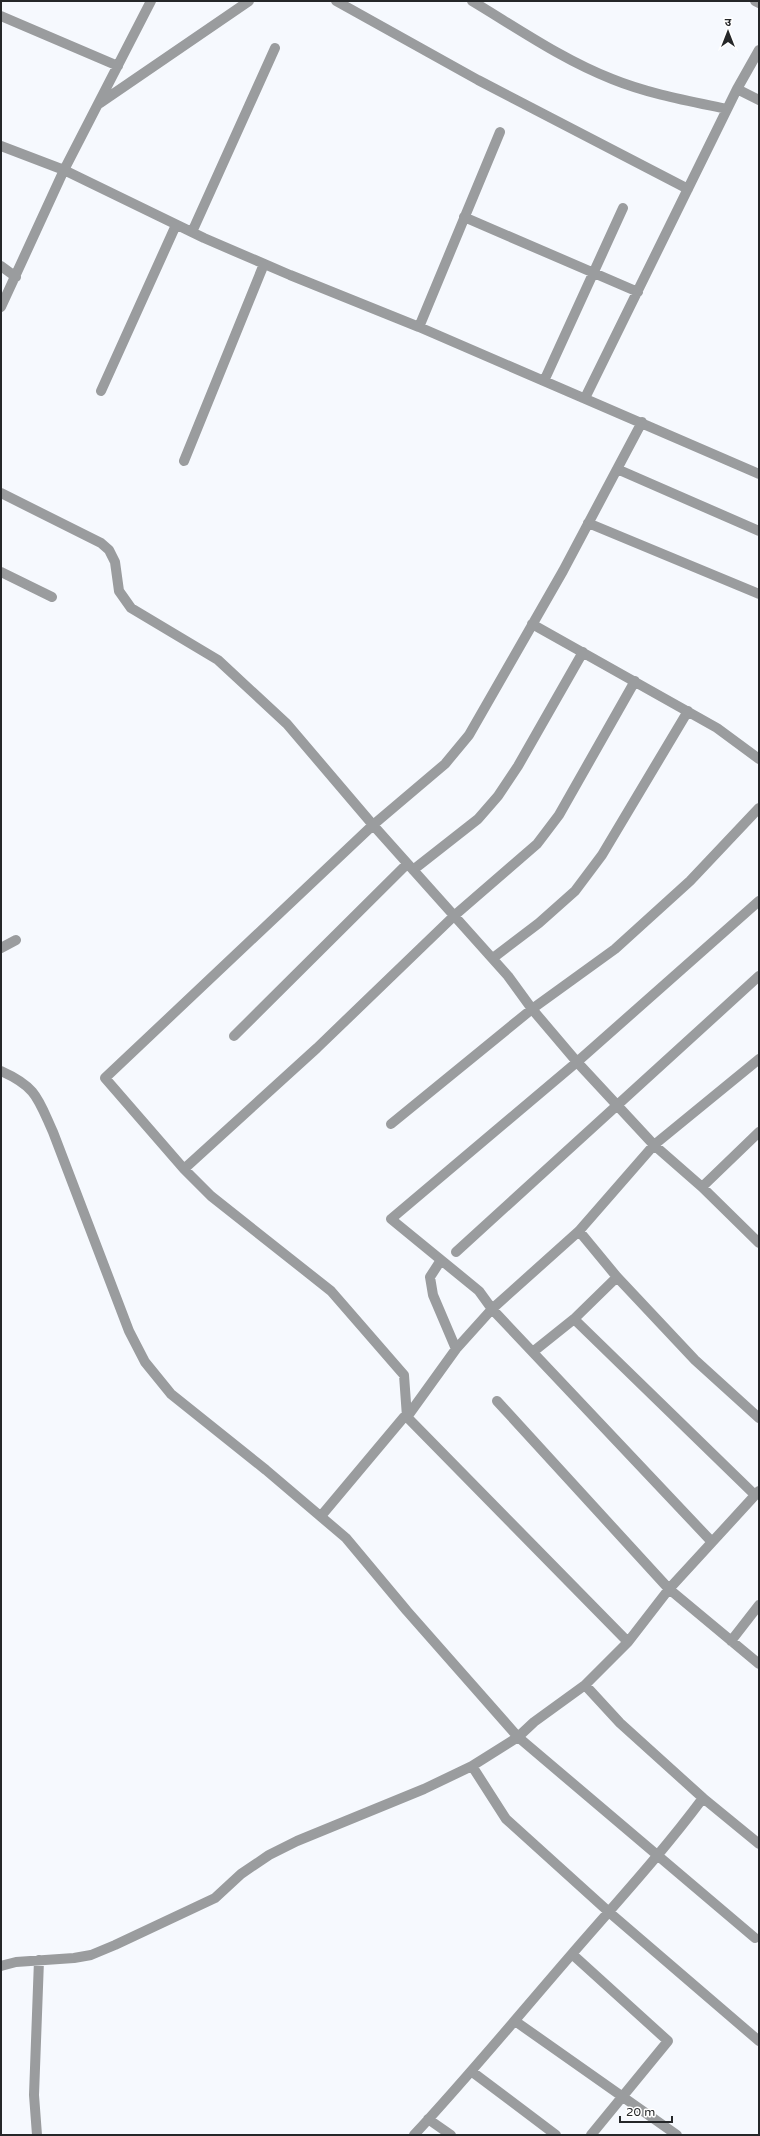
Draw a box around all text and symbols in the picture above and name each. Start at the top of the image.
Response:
north arrow [708,12,748,52]
text: उ [725,16,732,29]
scale bar [620,2098,672,2124]
text: 20 m [626,2105,655,2119]

